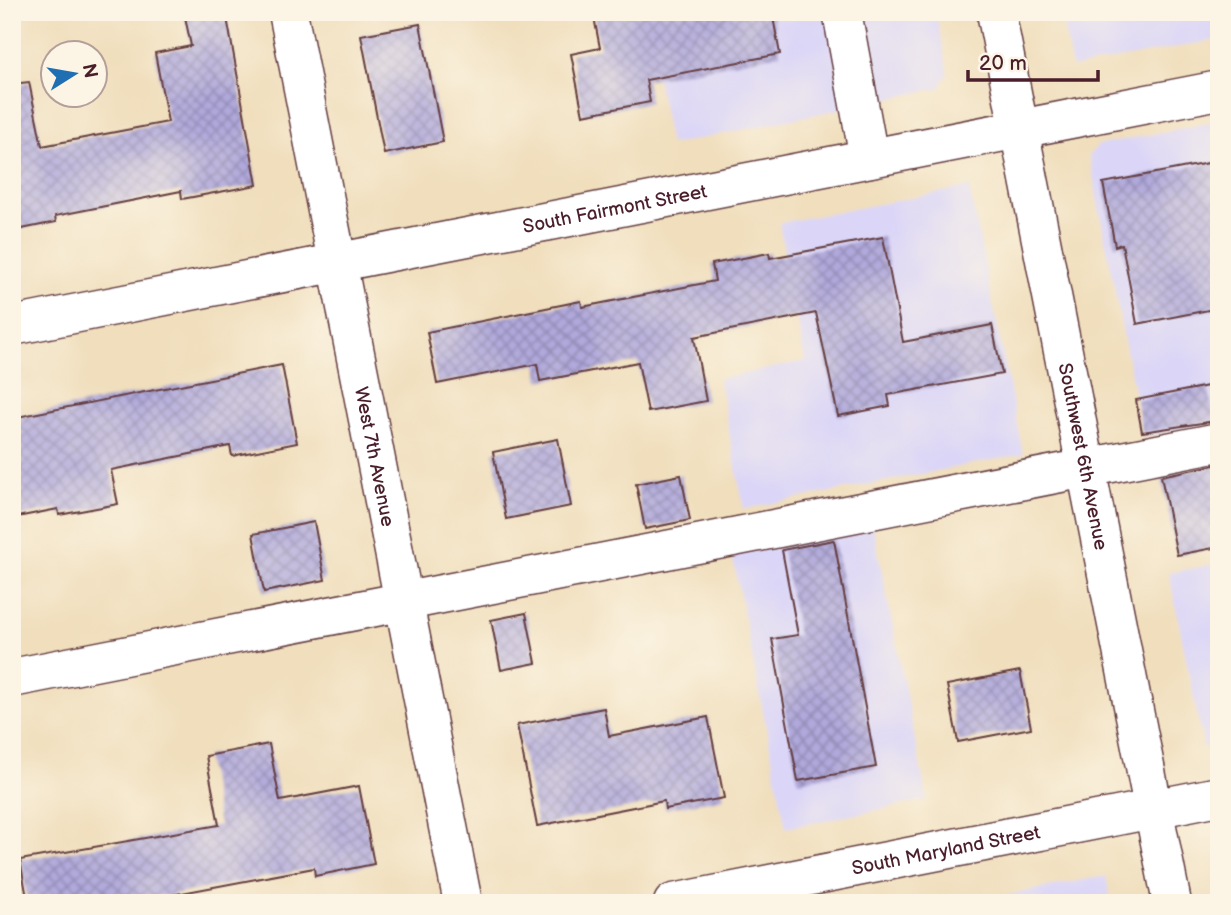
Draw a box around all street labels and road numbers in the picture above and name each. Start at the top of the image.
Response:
street label: South Fairmont Street [521,180,709,239]
street label: Southwest 6th Avenue [1053,361,1112,552]
street label: West 7th Avenue [349,385,399,529]
street label: South Maryland Street [850,821,1042,881]

